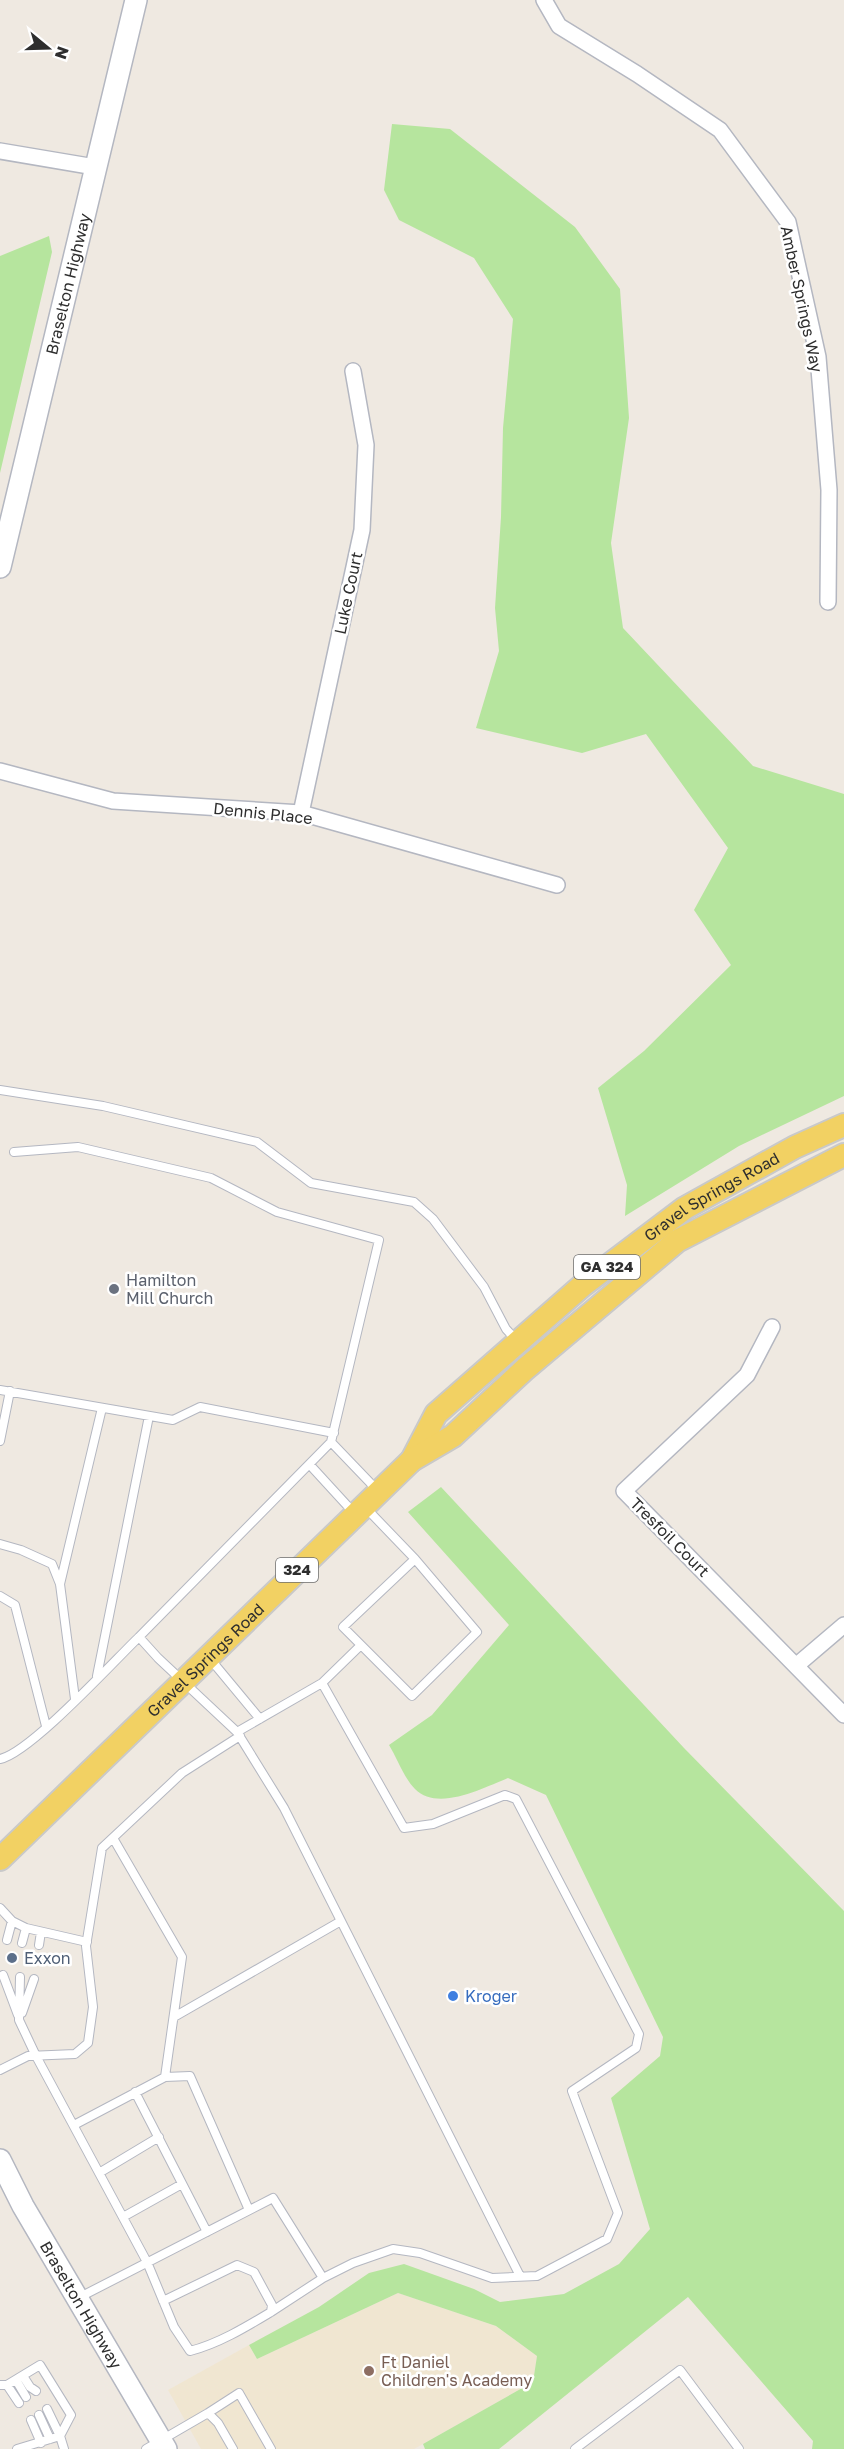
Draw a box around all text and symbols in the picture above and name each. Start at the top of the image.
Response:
north arrow [18,18,78,78]
text: N [51,44,74,62]
street label: Braselton Highway [41,211,94,357]
street label: Amber Springs Way [777,224,827,374]
street label: Luke Court [330,550,366,636]
street label: Dennis Place [212,798,314,828]
street label: Gravel Springs Road [640,1148,783,1245]
road number: GA 324 [574,1255,640,1279]
place label: Hamilton Mill Church [126,1270,213,1308]
marker: Hamilton Mill Church [107,1282,121,1296]
street label: Tresfoil Court [626,1493,714,1581]
road number: 324 [276,1558,318,1582]
street label: Gravel Springs Road [143,1599,268,1721]
place label: Exxon [24,1948,71,1968]
marker: Exxon [5,1951,19,1965]
place label: Kroger [465,1986,517,2006]
marker: Kroger [446,1989,460,2003]
street label: Braselton Highway [36,2237,126,2372]
place label: Ft Daniel Children's Academy [381,2352,532,2390]
marker: Ft Daniel Children's Academy [362,2364,376,2378]

